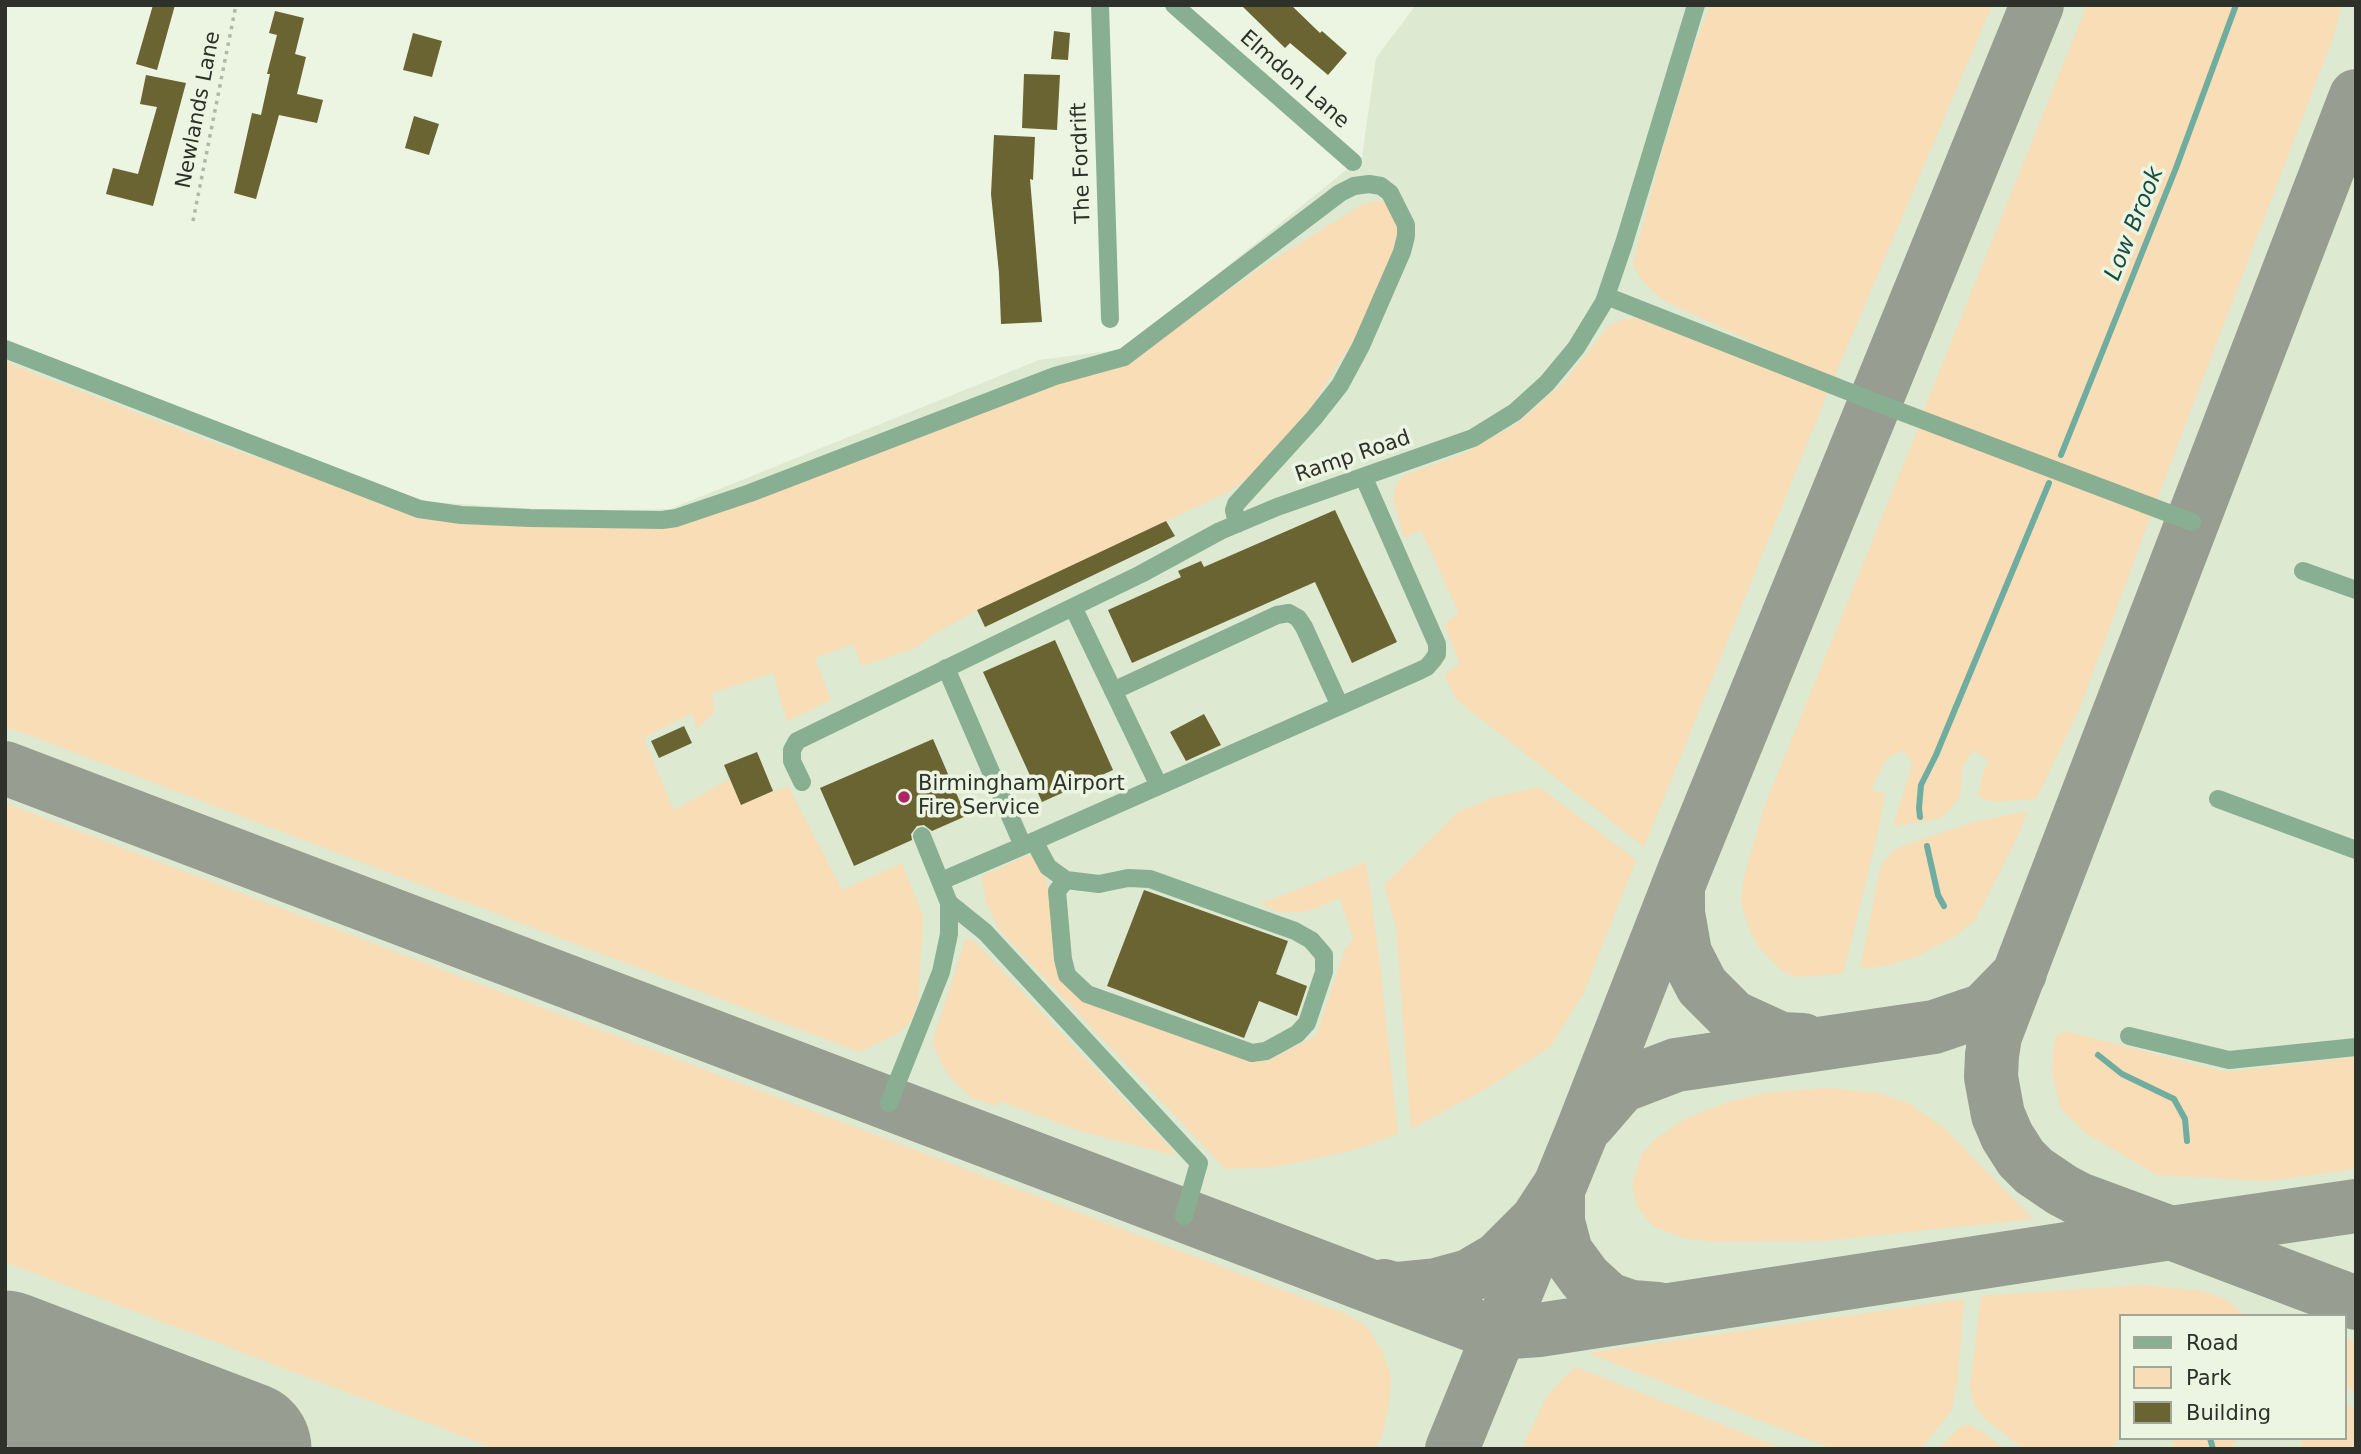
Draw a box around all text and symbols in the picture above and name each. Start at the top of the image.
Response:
street label: Elmdon Lane [1234,26,1354,134]
street label: Newlands Lane [171,29,227,191]
street label: The Fordrift [1067,102,1097,224]
water label: Low Brook [2100,163,2170,285]
street label: Ramp Road [1292,426,1414,488]
place label: Birmingham Airport Fire Service [918,772,1125,822]
marker: Birmingham Airport Fire Service [896,789,912,805]
legend [2120,1314,2347,1440]
text: Road [2186,1331,2239,1355]
text: Park [2186,1366,2231,1390]
text: Building [2186,1401,2271,1425]

